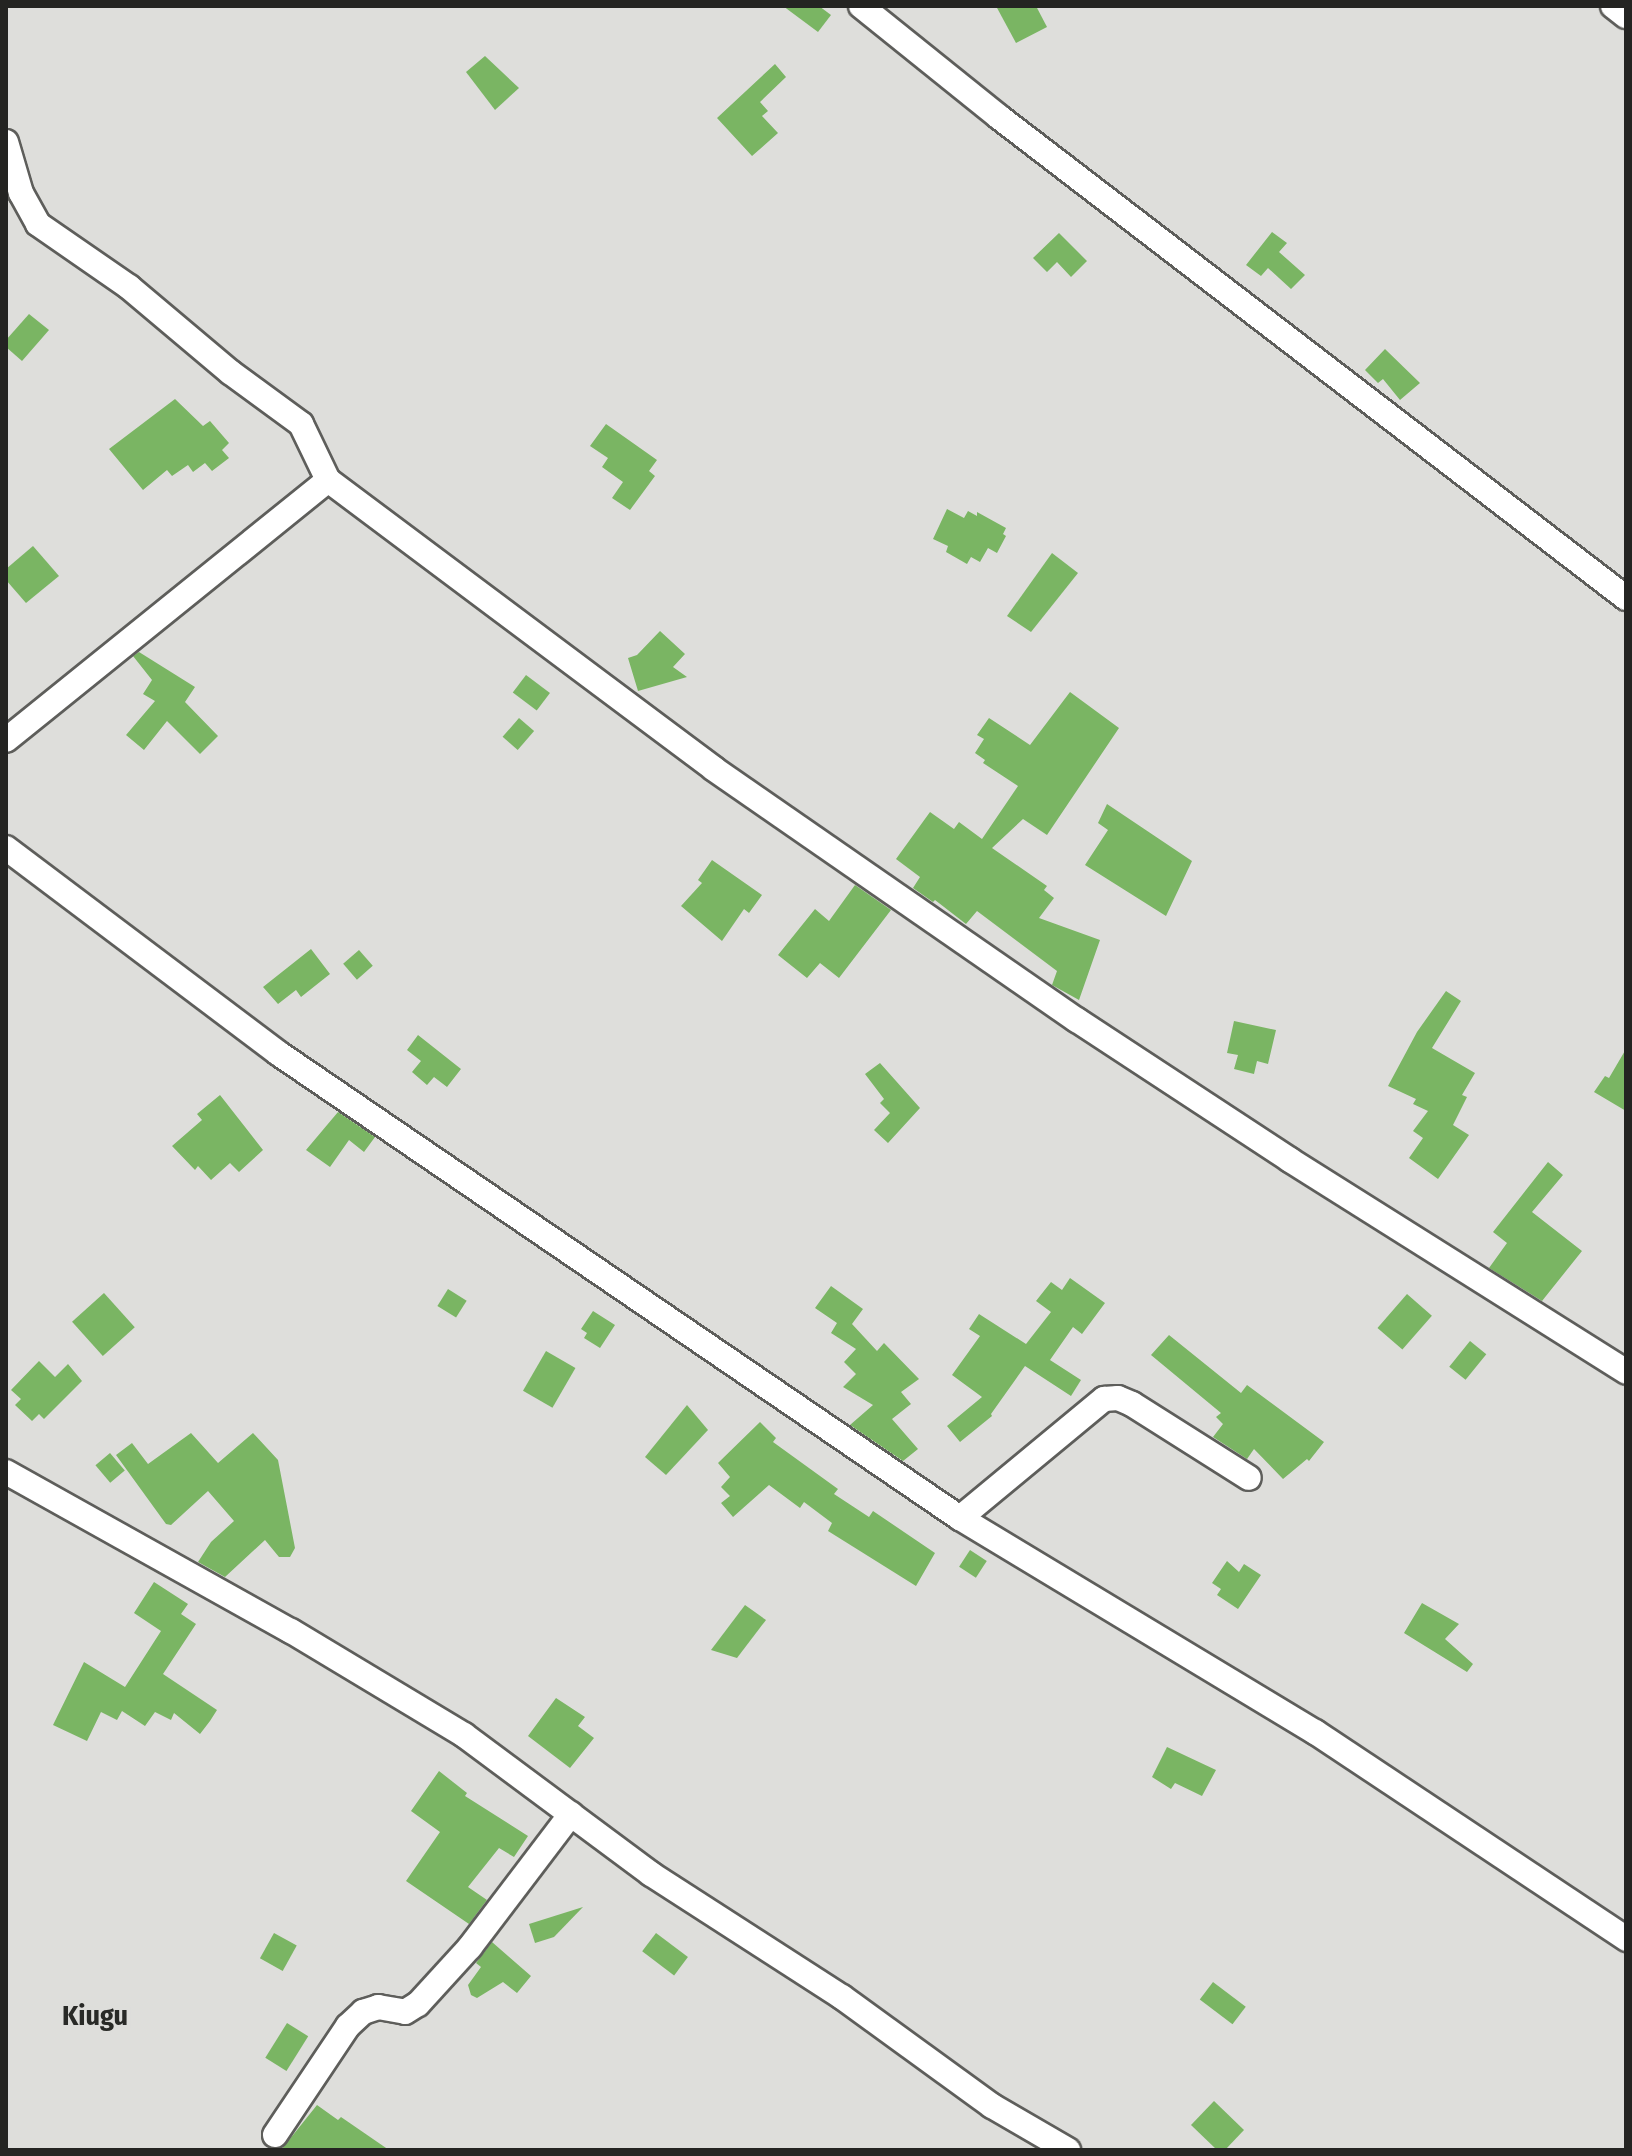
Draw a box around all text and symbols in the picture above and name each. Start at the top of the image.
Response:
district label: Kiugu [62,1999,128,2033]

